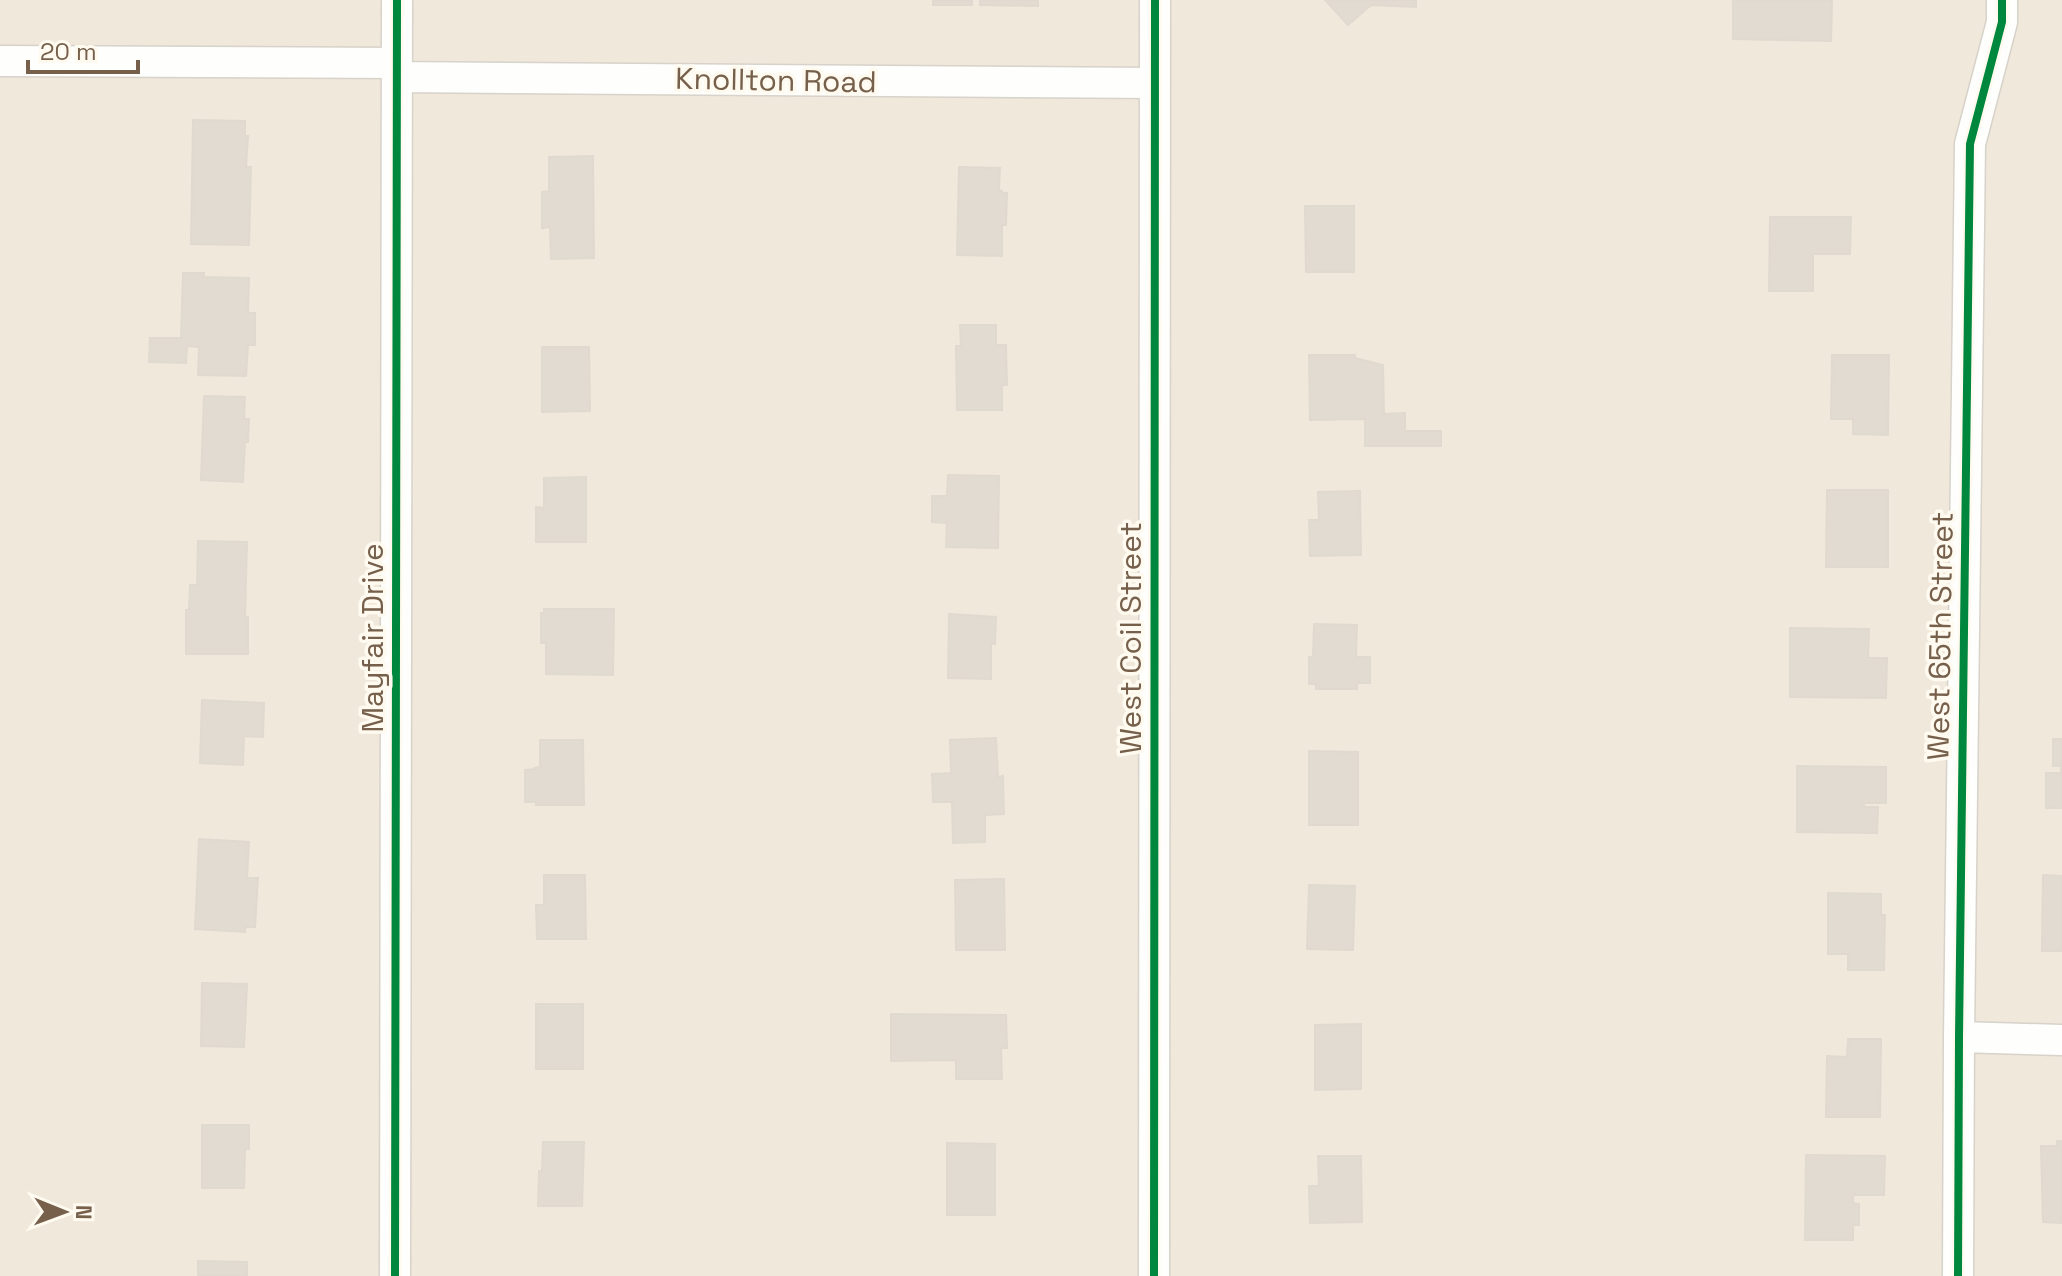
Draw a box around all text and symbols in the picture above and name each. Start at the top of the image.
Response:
scale bar [28,24,138,74]
text: 20 m [40,36,97,67]
street label: Knollton Road [675,59,877,101]
street label: West 65th Street [1918,511,1962,761]
street label: West Coil Street [1111,522,1150,754]
street label: Mayfair Drive [353,543,392,733]
north arrow [24,1172,104,1252]
text: N [70,1205,98,1220]

